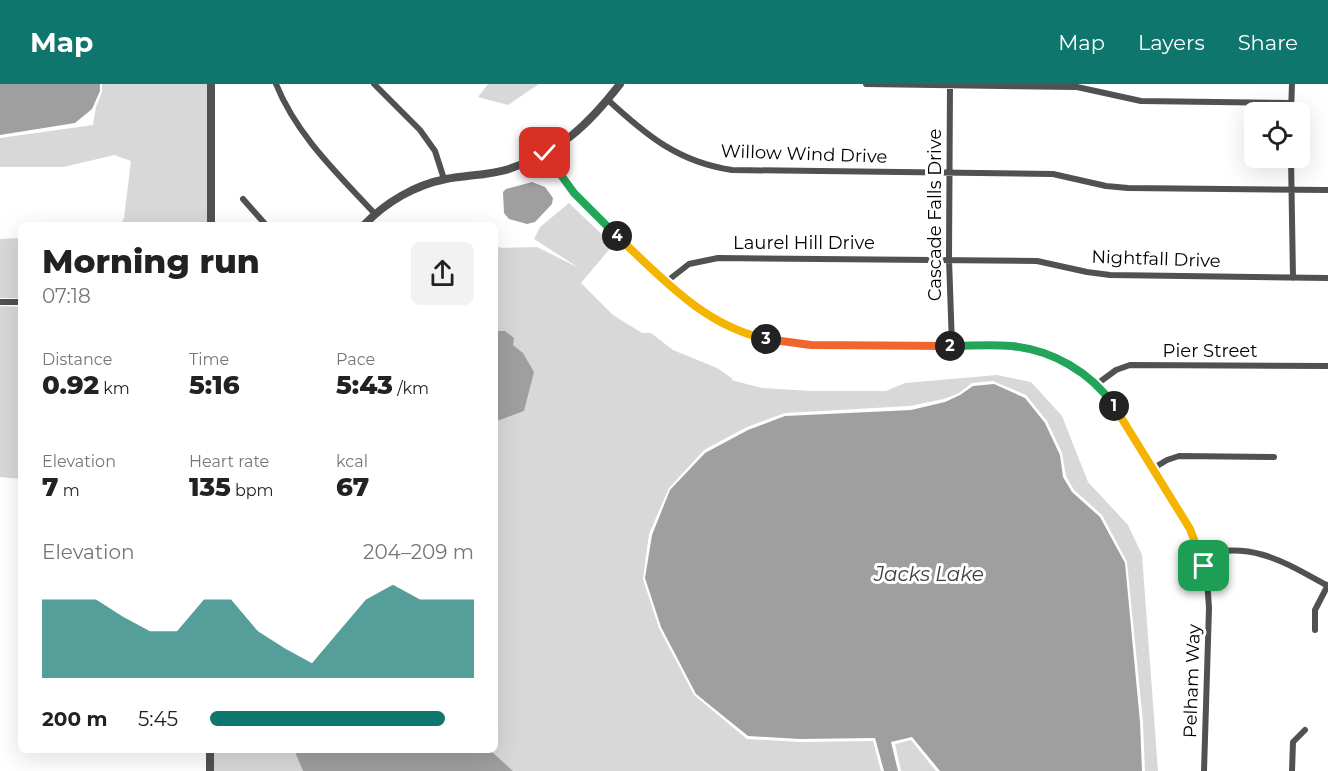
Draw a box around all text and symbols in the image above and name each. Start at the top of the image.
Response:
text: Map [30,25,93,59]
text: Map [1058,30,1105,55]
text: Layers [1138,30,1205,55]
text: Share [1238,30,1298,55]
map controls [1244,102,1310,168]
button: locate [1244,102,1310,168]
pin [519,127,570,178]
street label: Cascade Falls Drive [924,129,946,301]
icon: check [528,136,561,169]
street label: Willow Wind Drive [720,140,888,168]
pin: 4 [602,221,632,251]
text: 4 [611,226,623,245]
street label: Laurel Hill Drive [733,232,875,254]
text: Morning run [42,241,260,281]
button: share [411,242,474,305]
street label: Nightfall Drive [1091,246,1221,272]
text: 07:18 [42,284,91,308]
pin: 3 [751,324,781,354]
text: 3 [761,329,771,348]
pin: 2 [935,331,965,361]
text: 2 [945,336,955,355]
street label: Pier Street [1163,340,1258,362]
text: Distance [42,350,112,369]
text: Time [189,350,229,369]
text: Pace [336,350,375,369]
text: 0.92 [42,369,99,401]
text: 5:16 [189,369,240,401]
text: 5:43 [336,369,393,401]
text: km [99,379,130,398]
text: /km [393,379,429,398]
pin: 1 [1099,391,1129,421]
text: 1 [1111,396,1117,415]
text: Elevation [42,452,116,471]
text: Heart rate [189,452,269,471]
text: kcal [336,452,368,471]
text: 7 [42,471,58,503]
text: 135 [189,471,231,503]
text: 67 [336,471,369,503]
text: m [58,481,80,500]
text: bpm [231,481,274,500]
text: Elevation [42,540,134,564]
text: 204–209 m [363,540,474,564]
pin [1178,540,1229,591]
icon: arrive [1187,549,1220,582]
water label: Jacks Lake [873,562,984,586]
street label: Pelham Way [1179,623,1205,738]
text: 200 m [42,707,108,731]
text: 5:45 [138,707,178,731]

